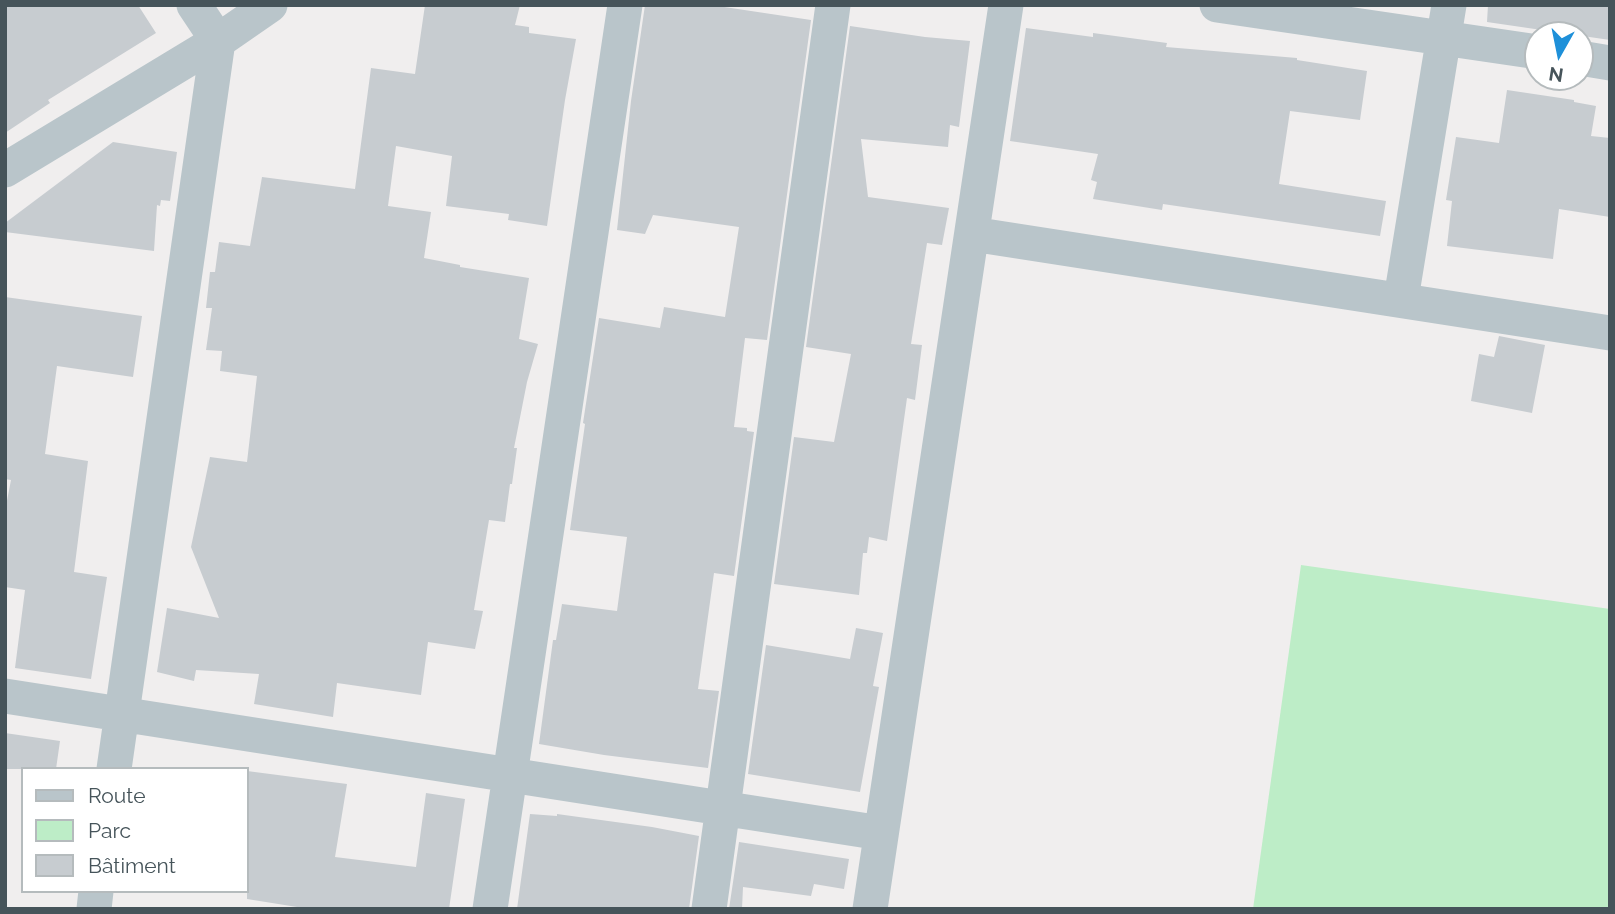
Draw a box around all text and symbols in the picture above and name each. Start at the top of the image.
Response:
north arrow [1524,21,1594,91]
text: N [1547,63,1565,87]
legend [21,767,248,893]
text: Route [88,783,146,808]
text: Parc [88,818,131,843]
text: Bâtiment [88,853,176,878]

